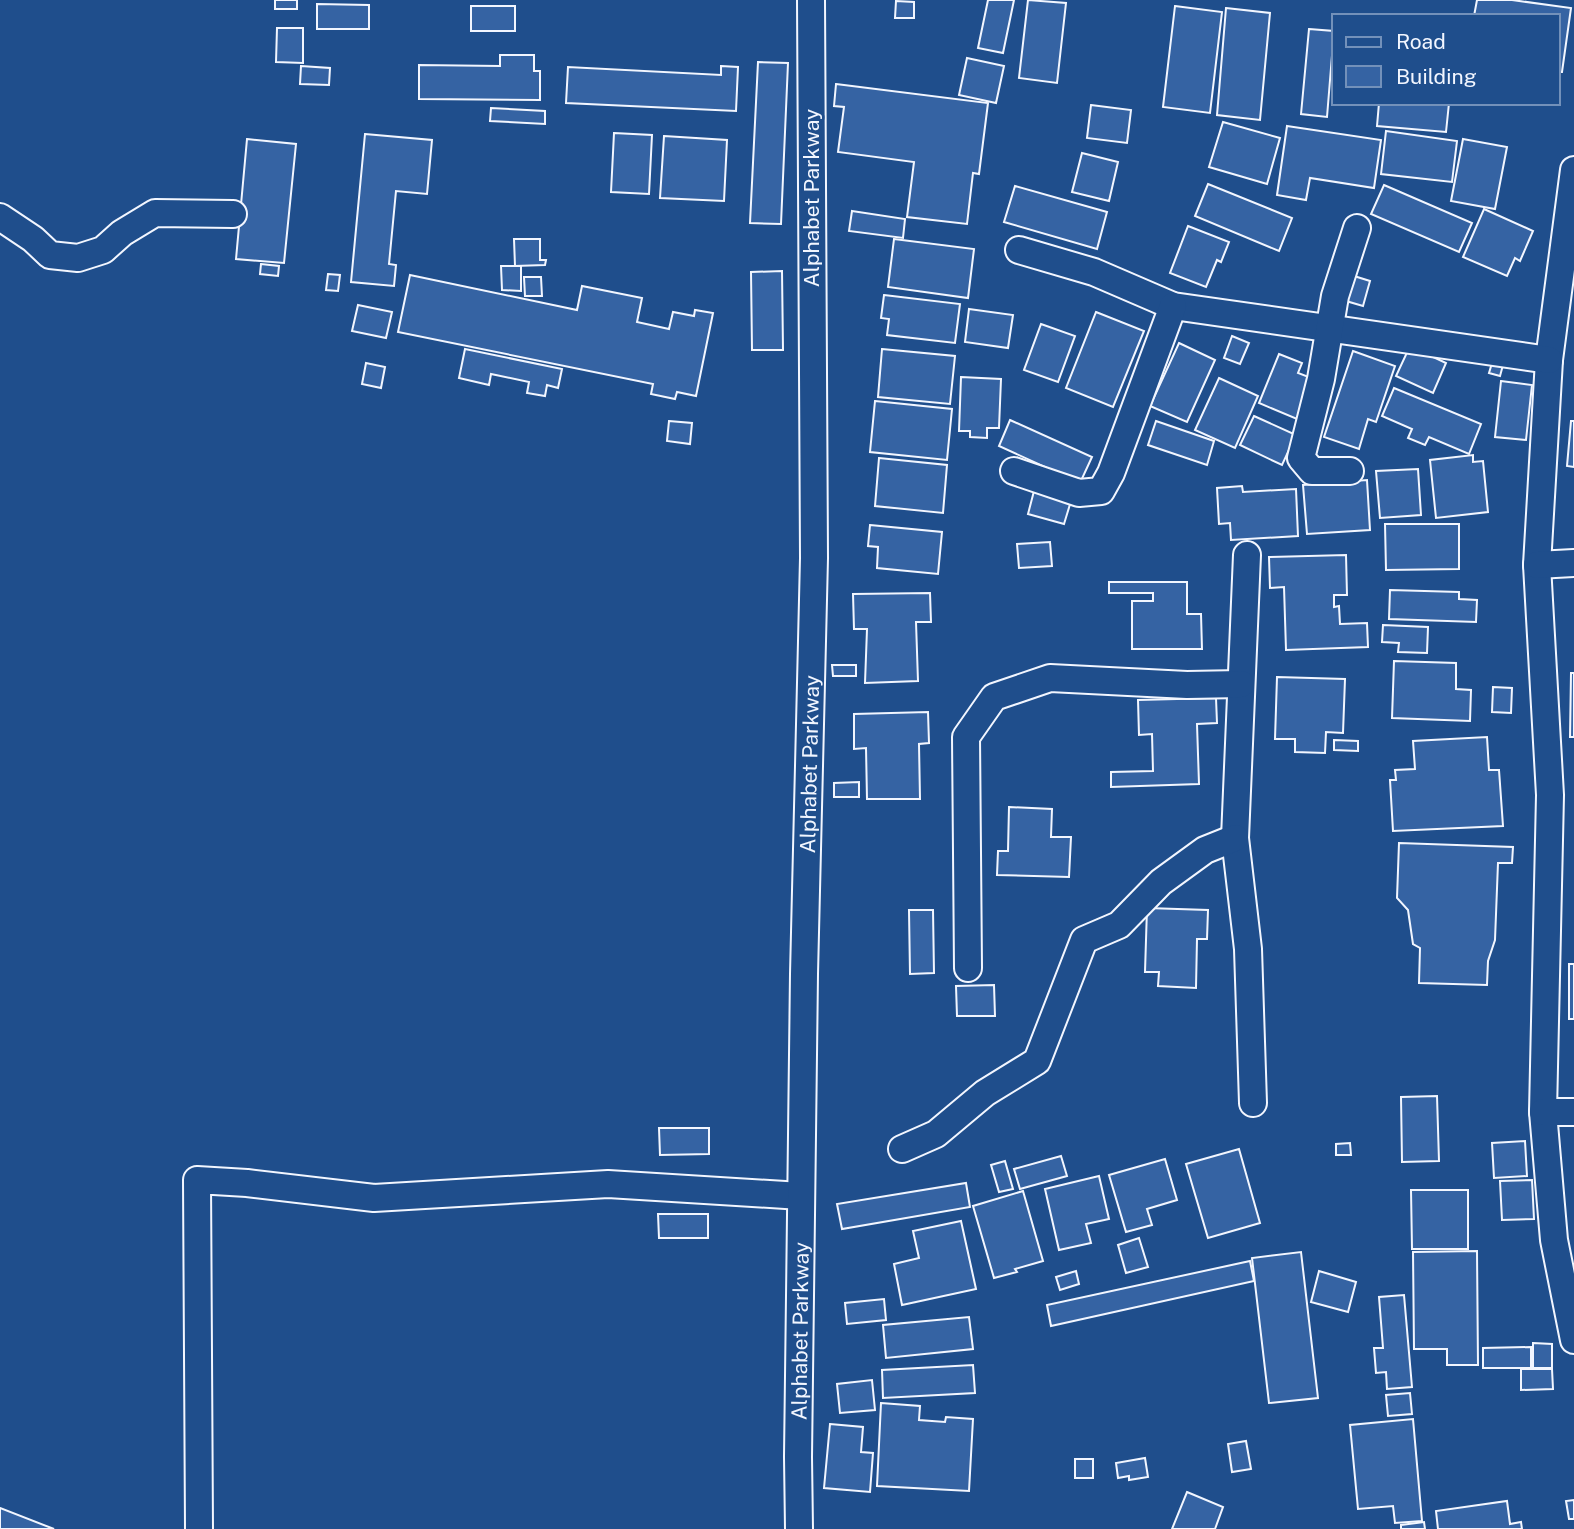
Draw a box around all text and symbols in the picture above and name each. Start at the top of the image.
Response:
legend [1332,14,1560,105]
text: Road [1396,29,1446,54]
text: Building [1396,64,1477,89]
street label: Alphabet Parkway [799,109,824,287]
street label: Alphabet Parkway [794,675,824,854]
street label: Alphabet Parkway [786,1242,813,1420]

